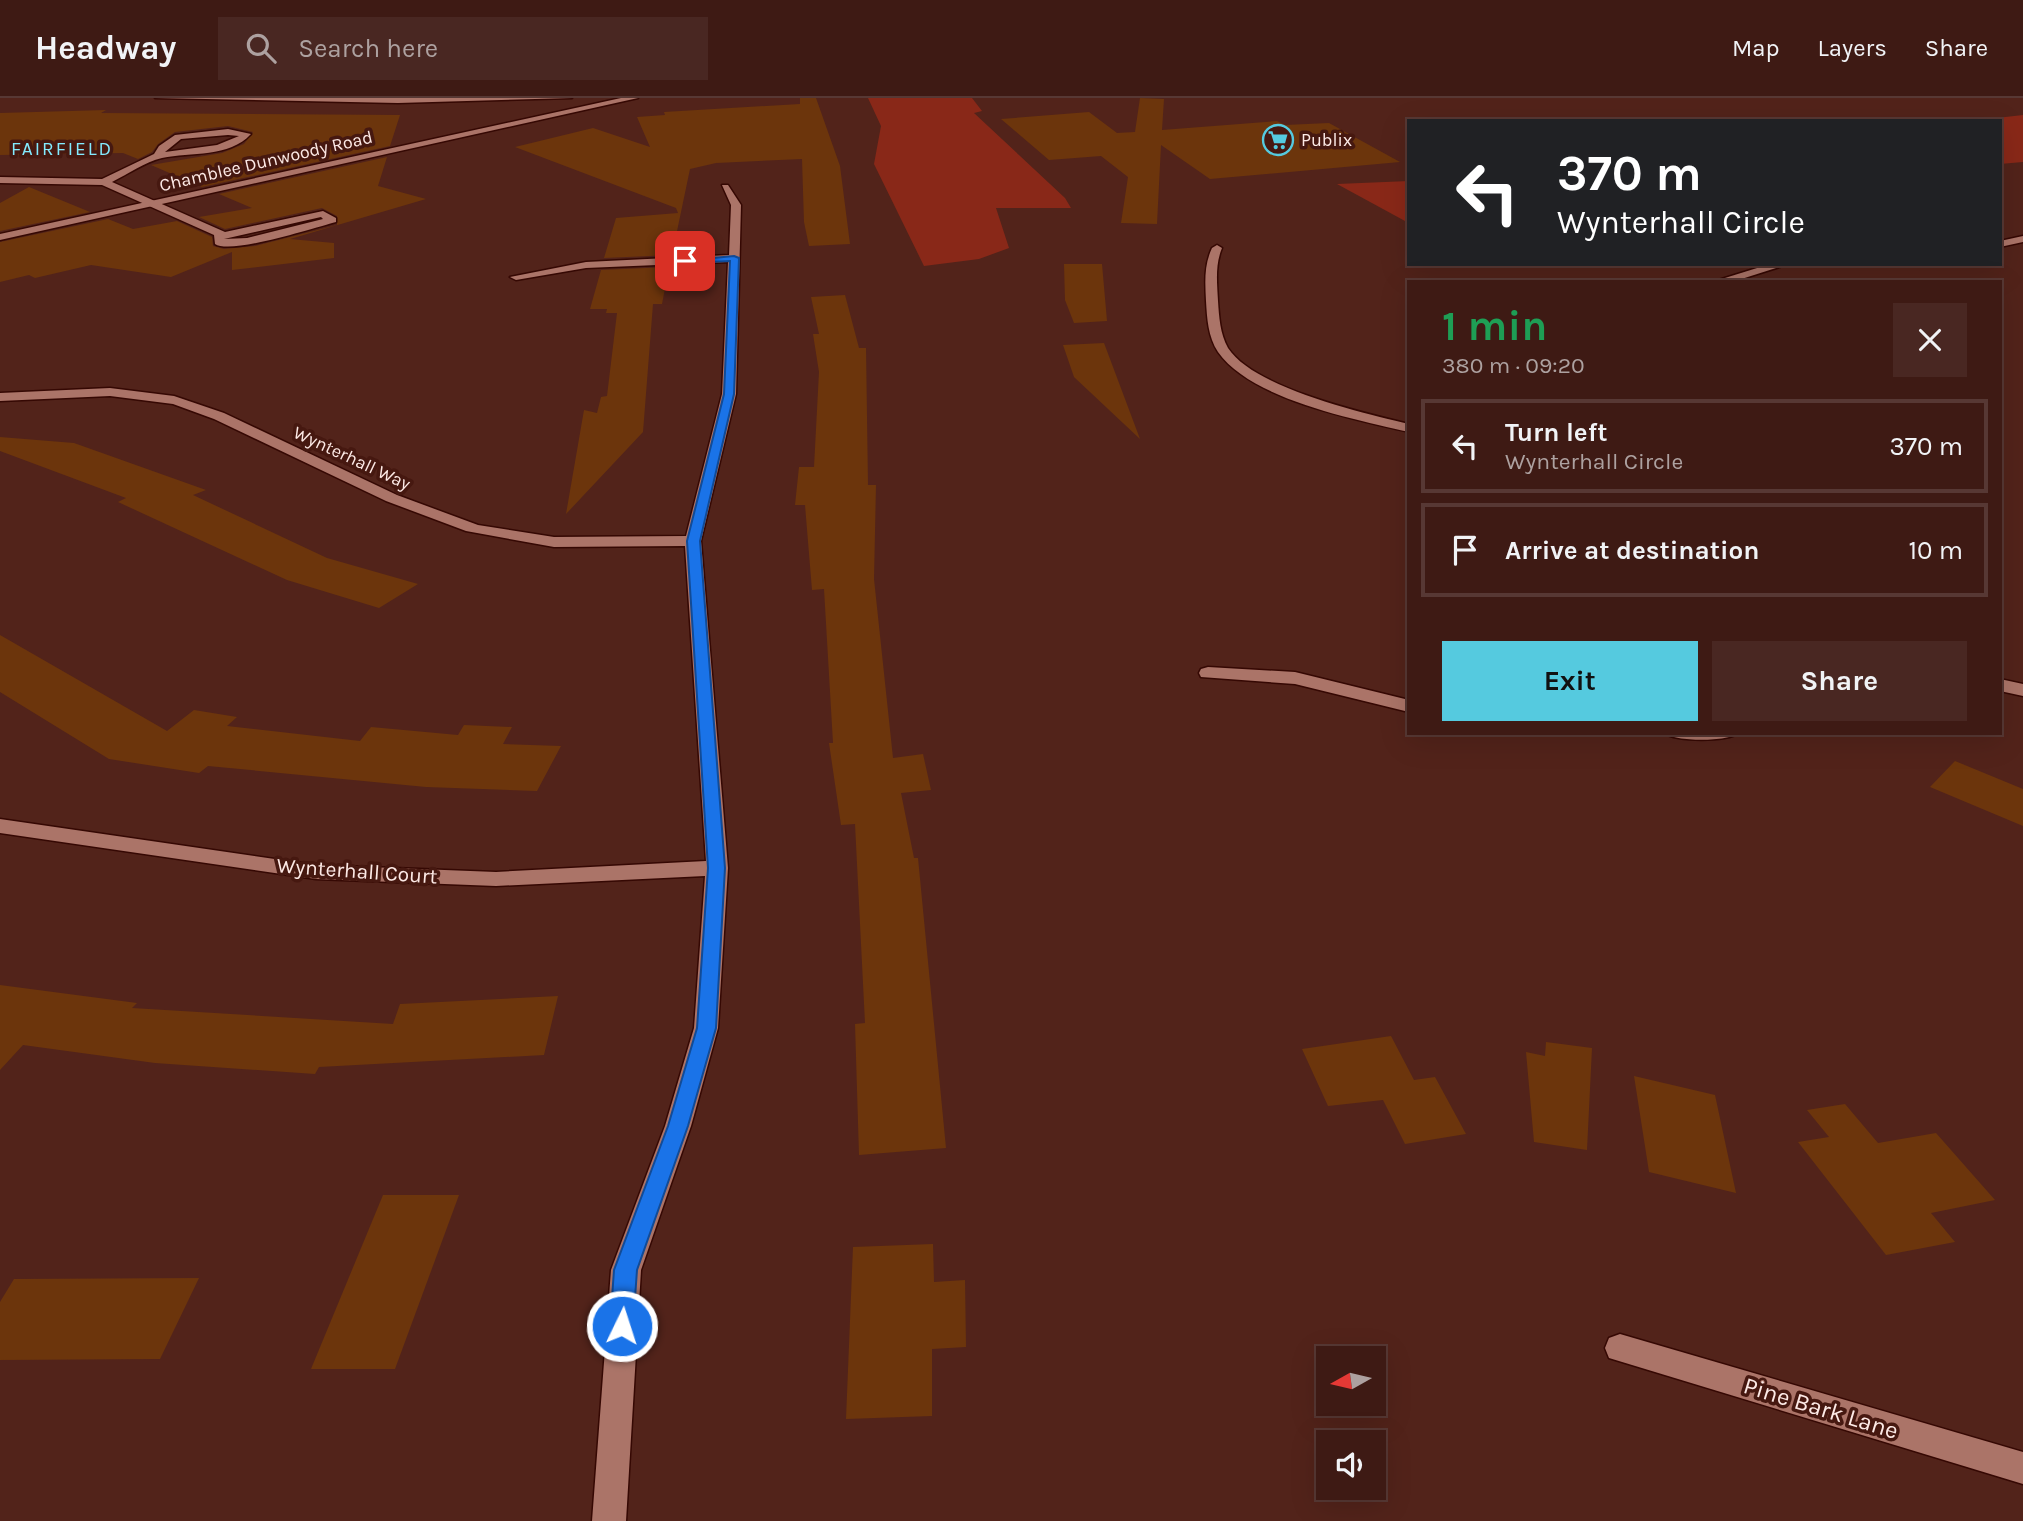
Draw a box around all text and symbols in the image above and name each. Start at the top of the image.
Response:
search box [218,17,708,80]
text: Headway [35,29,176,67]
icon: search [242,29,280,67]
text: Search here [298,33,438,64]
text: Map [1732,34,1780,62]
text: Layers [1818,34,1887,62]
text: Share [1925,34,1988,62]
supermarket icon: Publix [1261,123,1295,157]
street label: Chamblee Dunwoody Road [157,126,375,196]
place label: Publix [1301,129,1352,151]
district label: FAIRFIELD [11,138,113,160]
text: 370 m [1557,145,1702,202]
icon: left [1442,147,1533,238]
text: Wynterhall Circle [1557,204,1805,241]
pin [655,231,715,291]
icon: arrive [666,242,704,280]
text: 1 min [1442,301,1547,351]
button: close [1893,303,1967,377]
text: 380 m · 09:20 [1442,352,1585,379]
text: Turn left [1505,417,1607,448]
street label: Wynterhall Way [290,421,415,495]
icon: left [1446,427,1484,465]
text: 370 m [1890,431,1963,462]
text: Wynterhall Circle [1505,448,1683,475]
icon: arrive [1446,531,1484,569]
text: Arrive at destination [1505,535,1759,566]
text: 10 m [1908,535,1963,566]
button: Exit [1442,641,1698,721]
button: Share [1712,641,1967,721]
street label: Wynterhall Court [276,853,438,889]
position arrow [585,1289,659,1363]
north arrow [1316,1346,1386,1416]
map controls [1316,1346,1386,1500]
street label: Pine Bark Lane [1740,1371,1902,1445]
button: sound [1316,1430,1386,1500]

